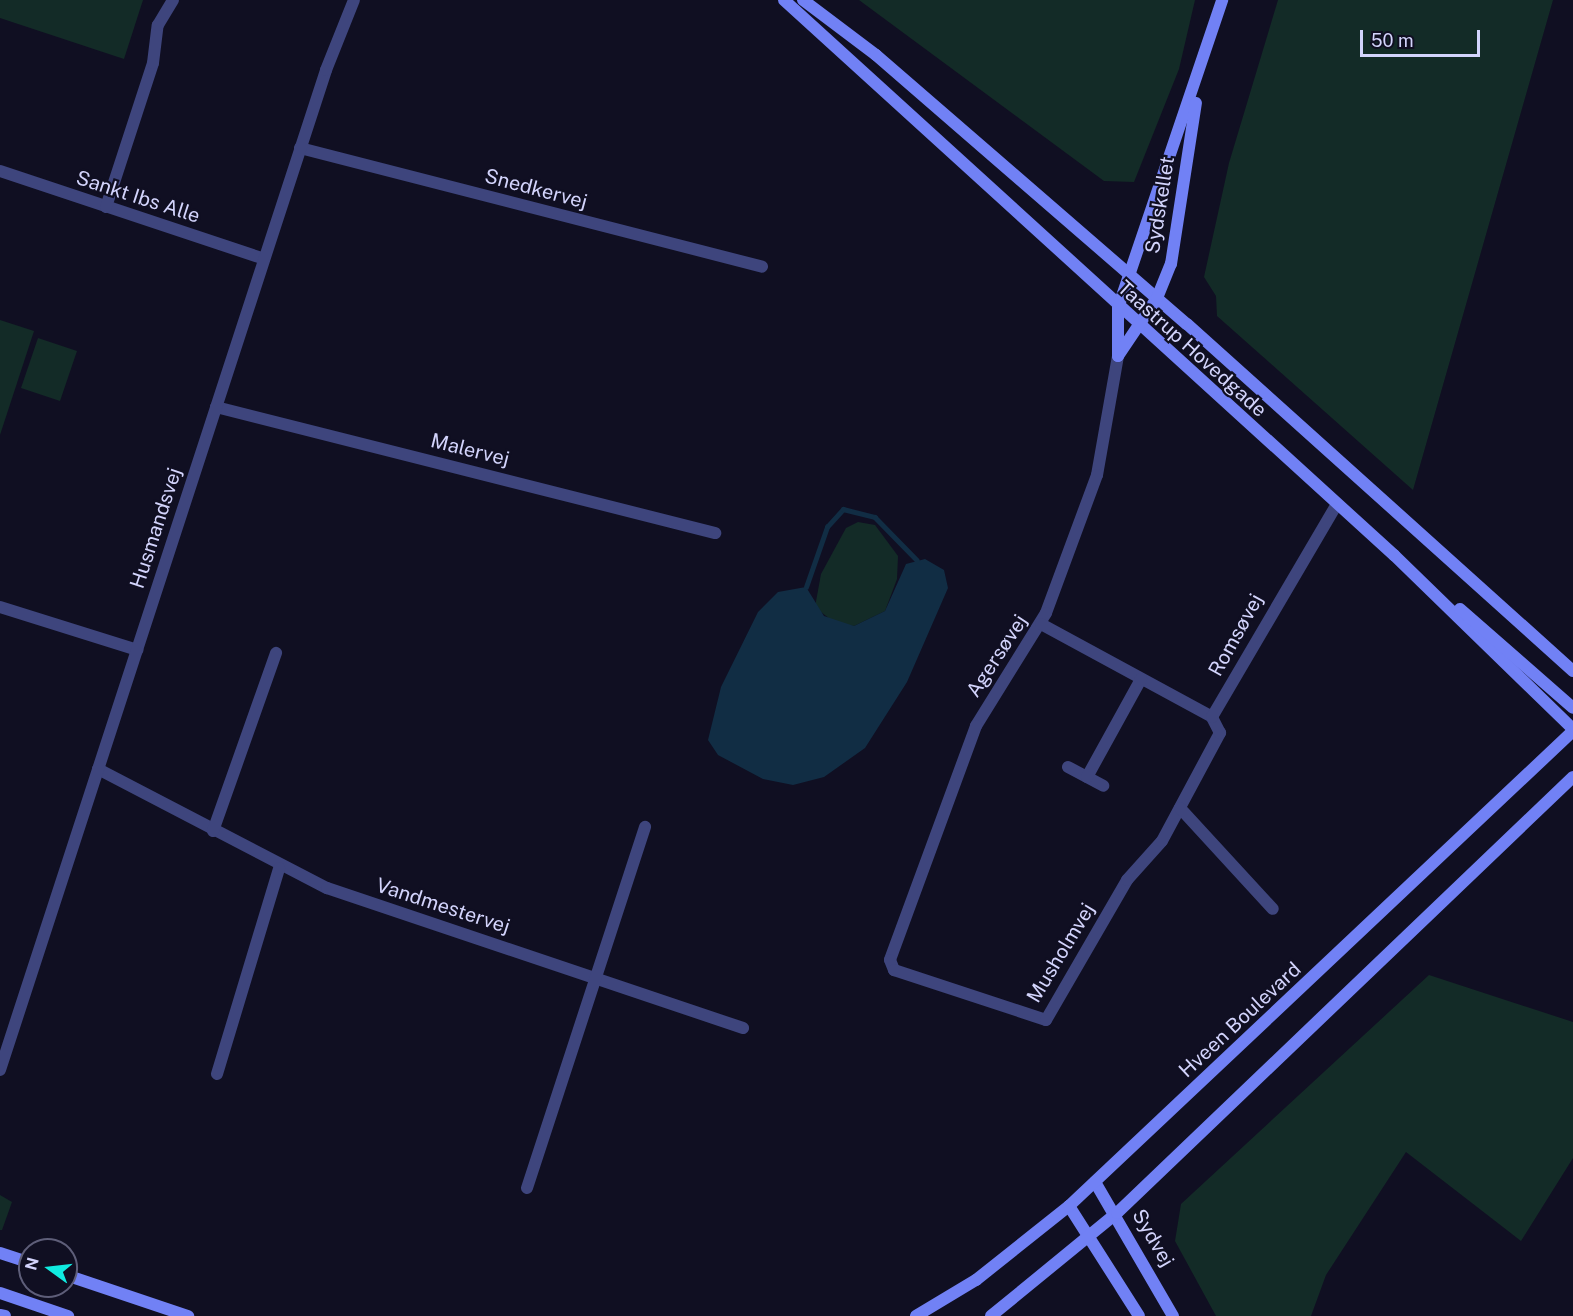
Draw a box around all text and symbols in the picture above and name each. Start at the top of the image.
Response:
scale bar [1363,18,1483,56]
text: 50 m [1371,30,1414,51]
street label: Sydskellet [1140,155,1180,255]
street label: Snedkervej [482,164,590,214]
street label: Sankt Ibs Alle [73,166,203,228]
street label: Taastrup Hovedgade [1112,276,1272,422]
street label: Malervej [428,429,512,471]
street label: Husmandsvej [125,465,187,591]
street label: Romsøvej [1204,590,1268,680]
street label: Agersøvej [961,610,1033,702]
street label: Vandmestervej [373,873,513,939]
street label: Musholmvej [1022,899,1100,1007]
street label: Hveen Boulevard [1174,957,1306,1083]
street label: Sydvej [1127,1205,1179,1271]
north arrow [18,1238,78,1298]
text: N [21,1255,43,1272]

